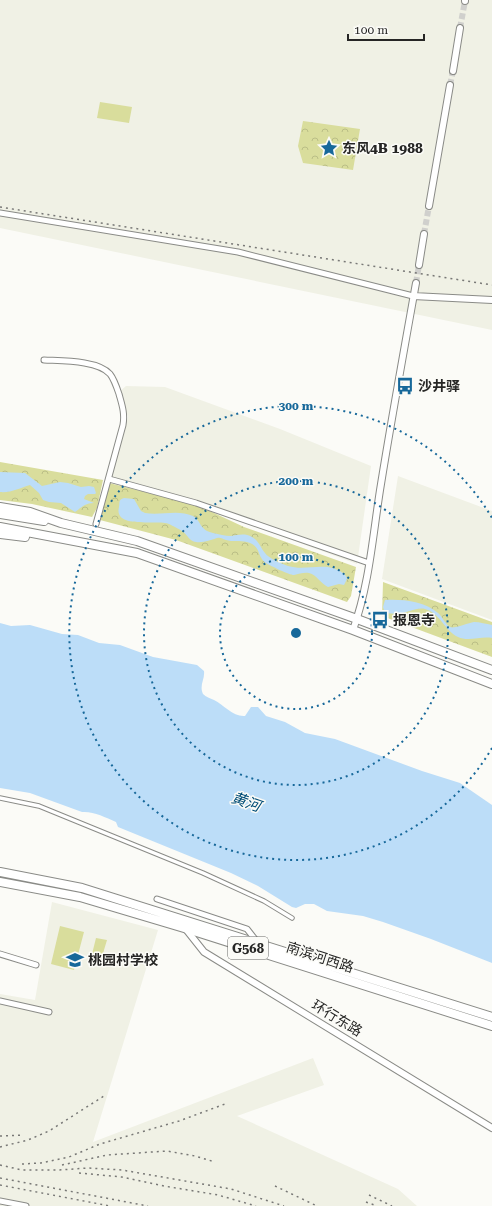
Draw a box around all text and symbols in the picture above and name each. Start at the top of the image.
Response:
scale bar [348,16,424,42]
text: 100 m [354,23,388,37]
place icon: 东风4B 1988 [319,138,339,158]
place label: 东风4B 1988 [342,140,423,156]
bus stop icon: 沙井驿 [395,376,415,396]
place label: 沙井驿 [418,378,460,394]
text: 300 m [279,399,314,413]
text: 200 m [279,474,314,488]
text: 100 m [279,550,314,564]
bus stop icon: 报恩寺 [370,610,390,630]
place label: 报恩寺 [393,612,435,628]
centre of rings [289,626,303,640]
water label: 黄河 [229,789,266,816]
road number: G568 [228,937,268,959]
street label: 南滨河西路 [284,939,356,975]
school or university icon: 桃园村学校 [65,950,85,970]
place label: 桃园村学校 [88,952,158,968]
street label: 环行东路 [309,997,365,1039]

